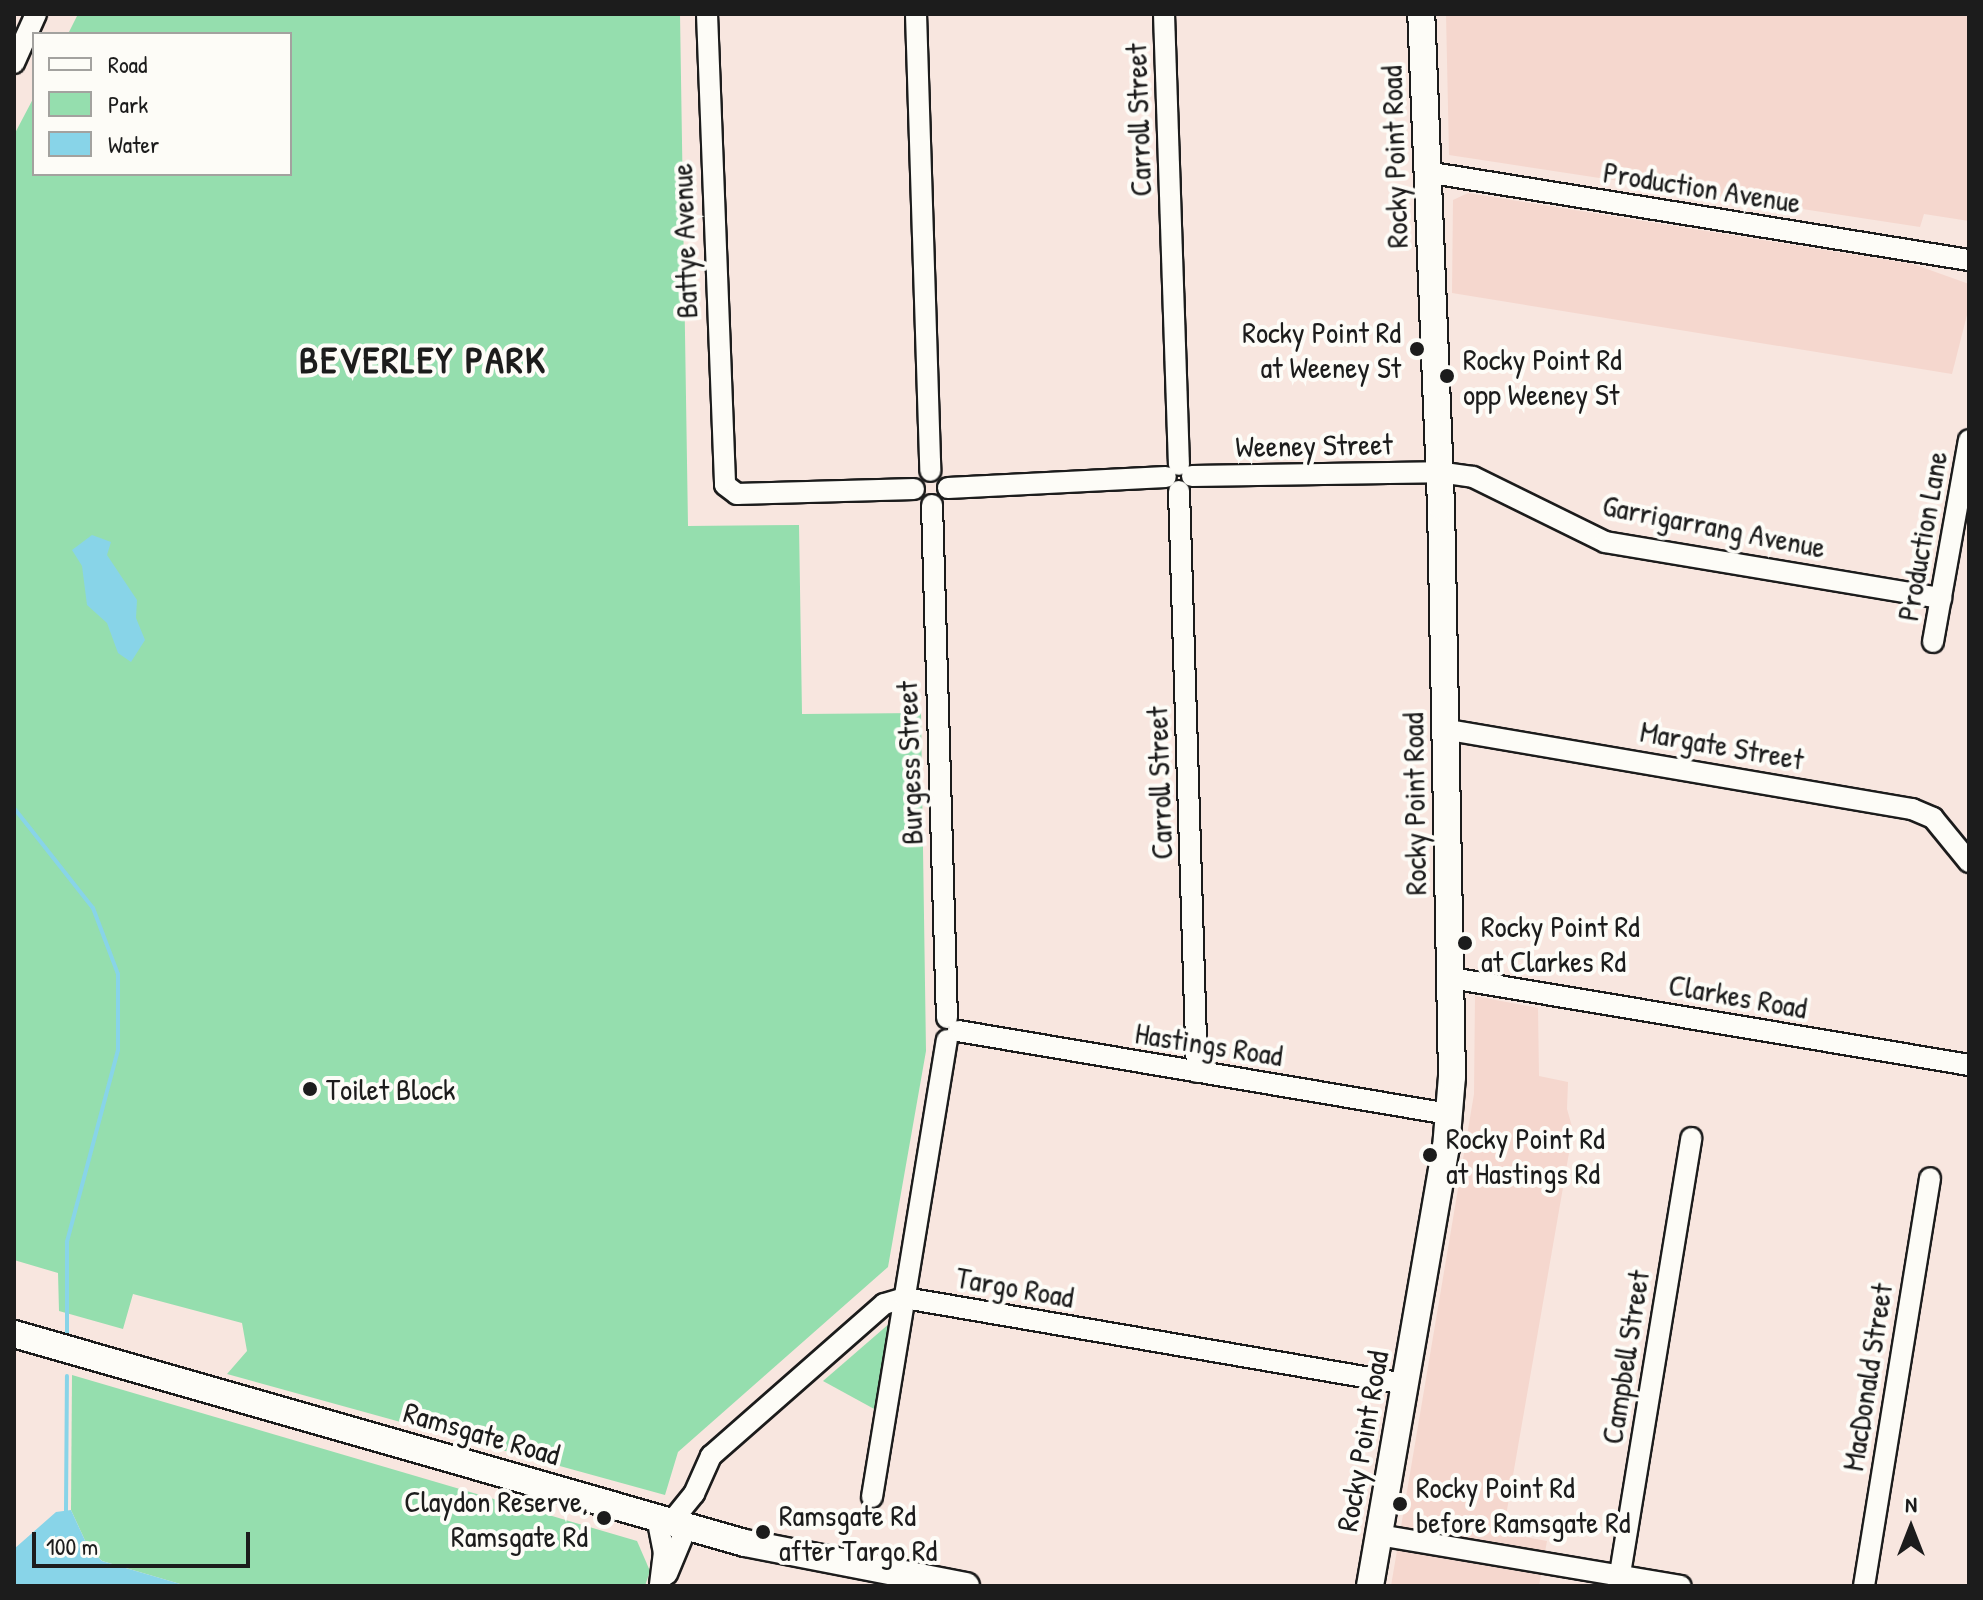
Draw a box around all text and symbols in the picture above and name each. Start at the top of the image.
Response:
legend [32,32,292,176]
street label: Carroll Street [1117,43,1159,197]
text: Road [108,48,147,80]
street label: Rocky Point Road [1373,65,1415,249]
text: Park [108,88,148,120]
text: Water [108,128,159,160]
street label: Production Avenue [1601,154,1803,220]
street label: Battye Avenue [663,163,705,319]
place label: Rocky Point Rd at Weeney St [1242,314,1401,384]
district label: BEVERLEY PARK [299,337,547,383]
marker: Rocky Point Rd at Weeney St [1408,340,1426,358]
place label: Rocky Point Rd opp Weeney St [1463,341,1622,412]
marker: Rocky Point Rd opp Weeney St [1438,367,1456,385]
street label: Weeney Street [1235,426,1393,464]
street label: Production Lane [1889,448,1955,624]
street label: Garrigarrang Avenue [1600,487,1828,565]
street label: Burgess Street [888,680,930,846]
street label: Carroll Street [1138,706,1180,860]
street label: Rocky Point Road [1394,712,1434,896]
street label: Margate Street [1637,713,1807,777]
place label: Rocky Point Rd at Clarkes Rd [1481,908,1640,978]
marker: Rocky Point Rd at Clarkes Rd [1456,934,1474,952]
street label: Clarkes Road [1666,966,1810,1026]
street label: Hastings Road [1133,1015,1285,1073]
place label: Toilet Block [326,1071,455,1107]
marker: Toilet Block [301,1080,319,1098]
place label: Rocky Point Rd at Hastings Rd [1446,1120,1605,1190]
marker: Rocky Point Rd at Hastings Rd [1421,1146,1439,1164]
street label: Targo Road [953,1259,1077,1315]
street label: Campbell Street [1594,1268,1656,1446]
street label: MacDonald Street [1834,1281,1900,1473]
street label: Rocky Point Road [1328,1348,1396,1534]
street label: Ramsgate Road [400,1394,564,1472]
place label: Rocky Point Rd before Ramsgate Rd [1416,1469,1630,1540]
place label: Claydon Reserve, Ramsgate Rd [404,1483,588,1554]
north arrow [1871,1488,1951,1568]
text: N [1905,1489,1917,1519]
marker: Rocky Point Rd before Ramsgate Rd [1391,1495,1409,1513]
place label: Ramsgate Rd after Targo Rd [779,1497,937,1568]
marker: Claydon Reserve, Ramsgate Rd [595,1509,613,1527]
scale bar [36,1516,254,1566]
marker: Ramsgate Rd after Targo Rd [754,1523,772,1541]
text: 100 m [46,1530,98,1562]

